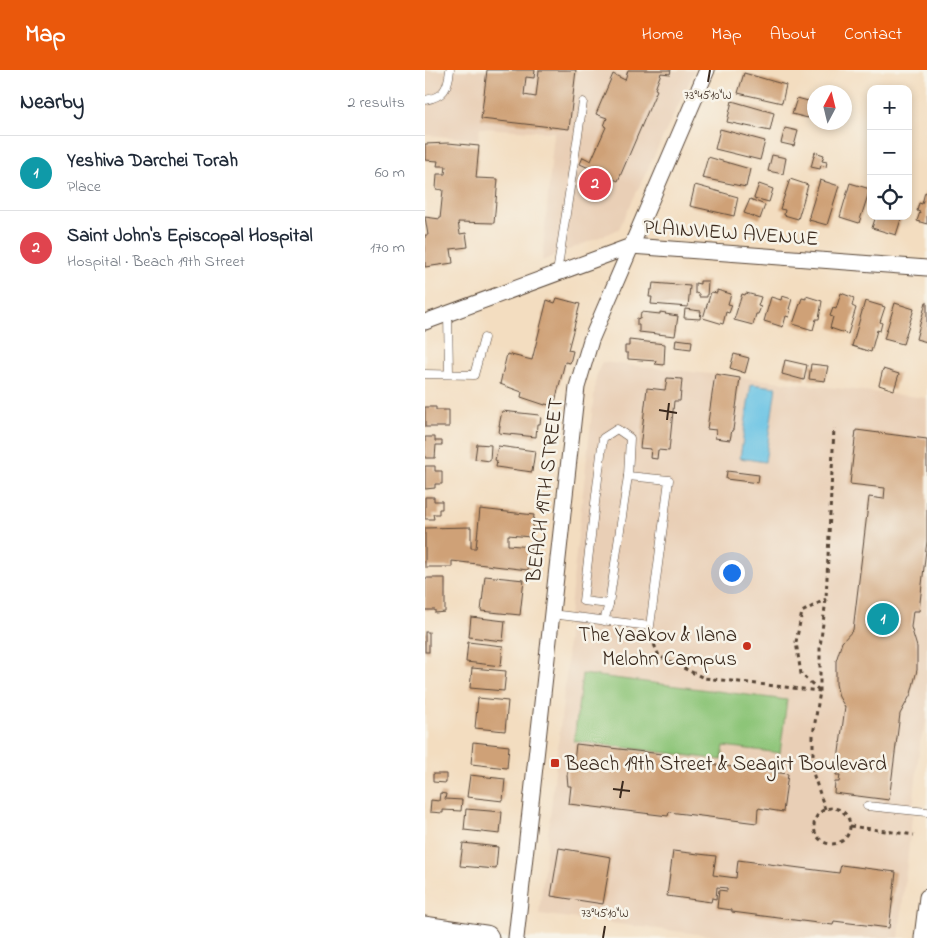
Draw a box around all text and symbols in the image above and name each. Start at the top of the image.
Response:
text: Map [25,18,66,53]
text: Home [642,22,683,48]
text: Map [711,22,742,48]
text: About [770,22,816,48]
text: Contact [844,22,902,48]
north arrow [807,85,852,130]
map controls [867,85,912,220]
button: + [867,85,912,130]
text: 73°45'10"W [684,87,732,105]
text: Nearby [20,88,84,118]
text: 2 results [347,91,405,115]
button: − [867,130,912,175]
text: Yeshiva Darchei Torah [67,148,238,175]
text: 1 [33,161,39,185]
text: 60 m [375,161,405,185]
pin: 2 [579,165,611,203]
text: Place [67,175,101,199]
button: locate [867,175,912,220]
street label: PLAINVIEW AVENUE [642,213,819,255]
text: Saint John's Episcopal Hospital [67,223,313,250]
text: 2 [32,236,40,260]
text: 170 m [370,236,405,260]
text: Hospital · Beach 19th Street [67,250,245,274]
street label: BEACH 19TH STREET [520,396,572,585]
your location [719,560,745,586]
pin: 1 [867,600,899,638]
place label: The Yaakov & Ilana Melohn Campus [578,621,737,675]
marker: The Yaakov & Ilana Melohn Campus [741,640,753,652]
place label: Beach 19th Street & Seagirt Boulevard [564,750,887,782]
marker: Beach 19th Street & Seagirt Boulevard [549,757,561,769]
text: 73°45'10"W [581,905,629,923]

